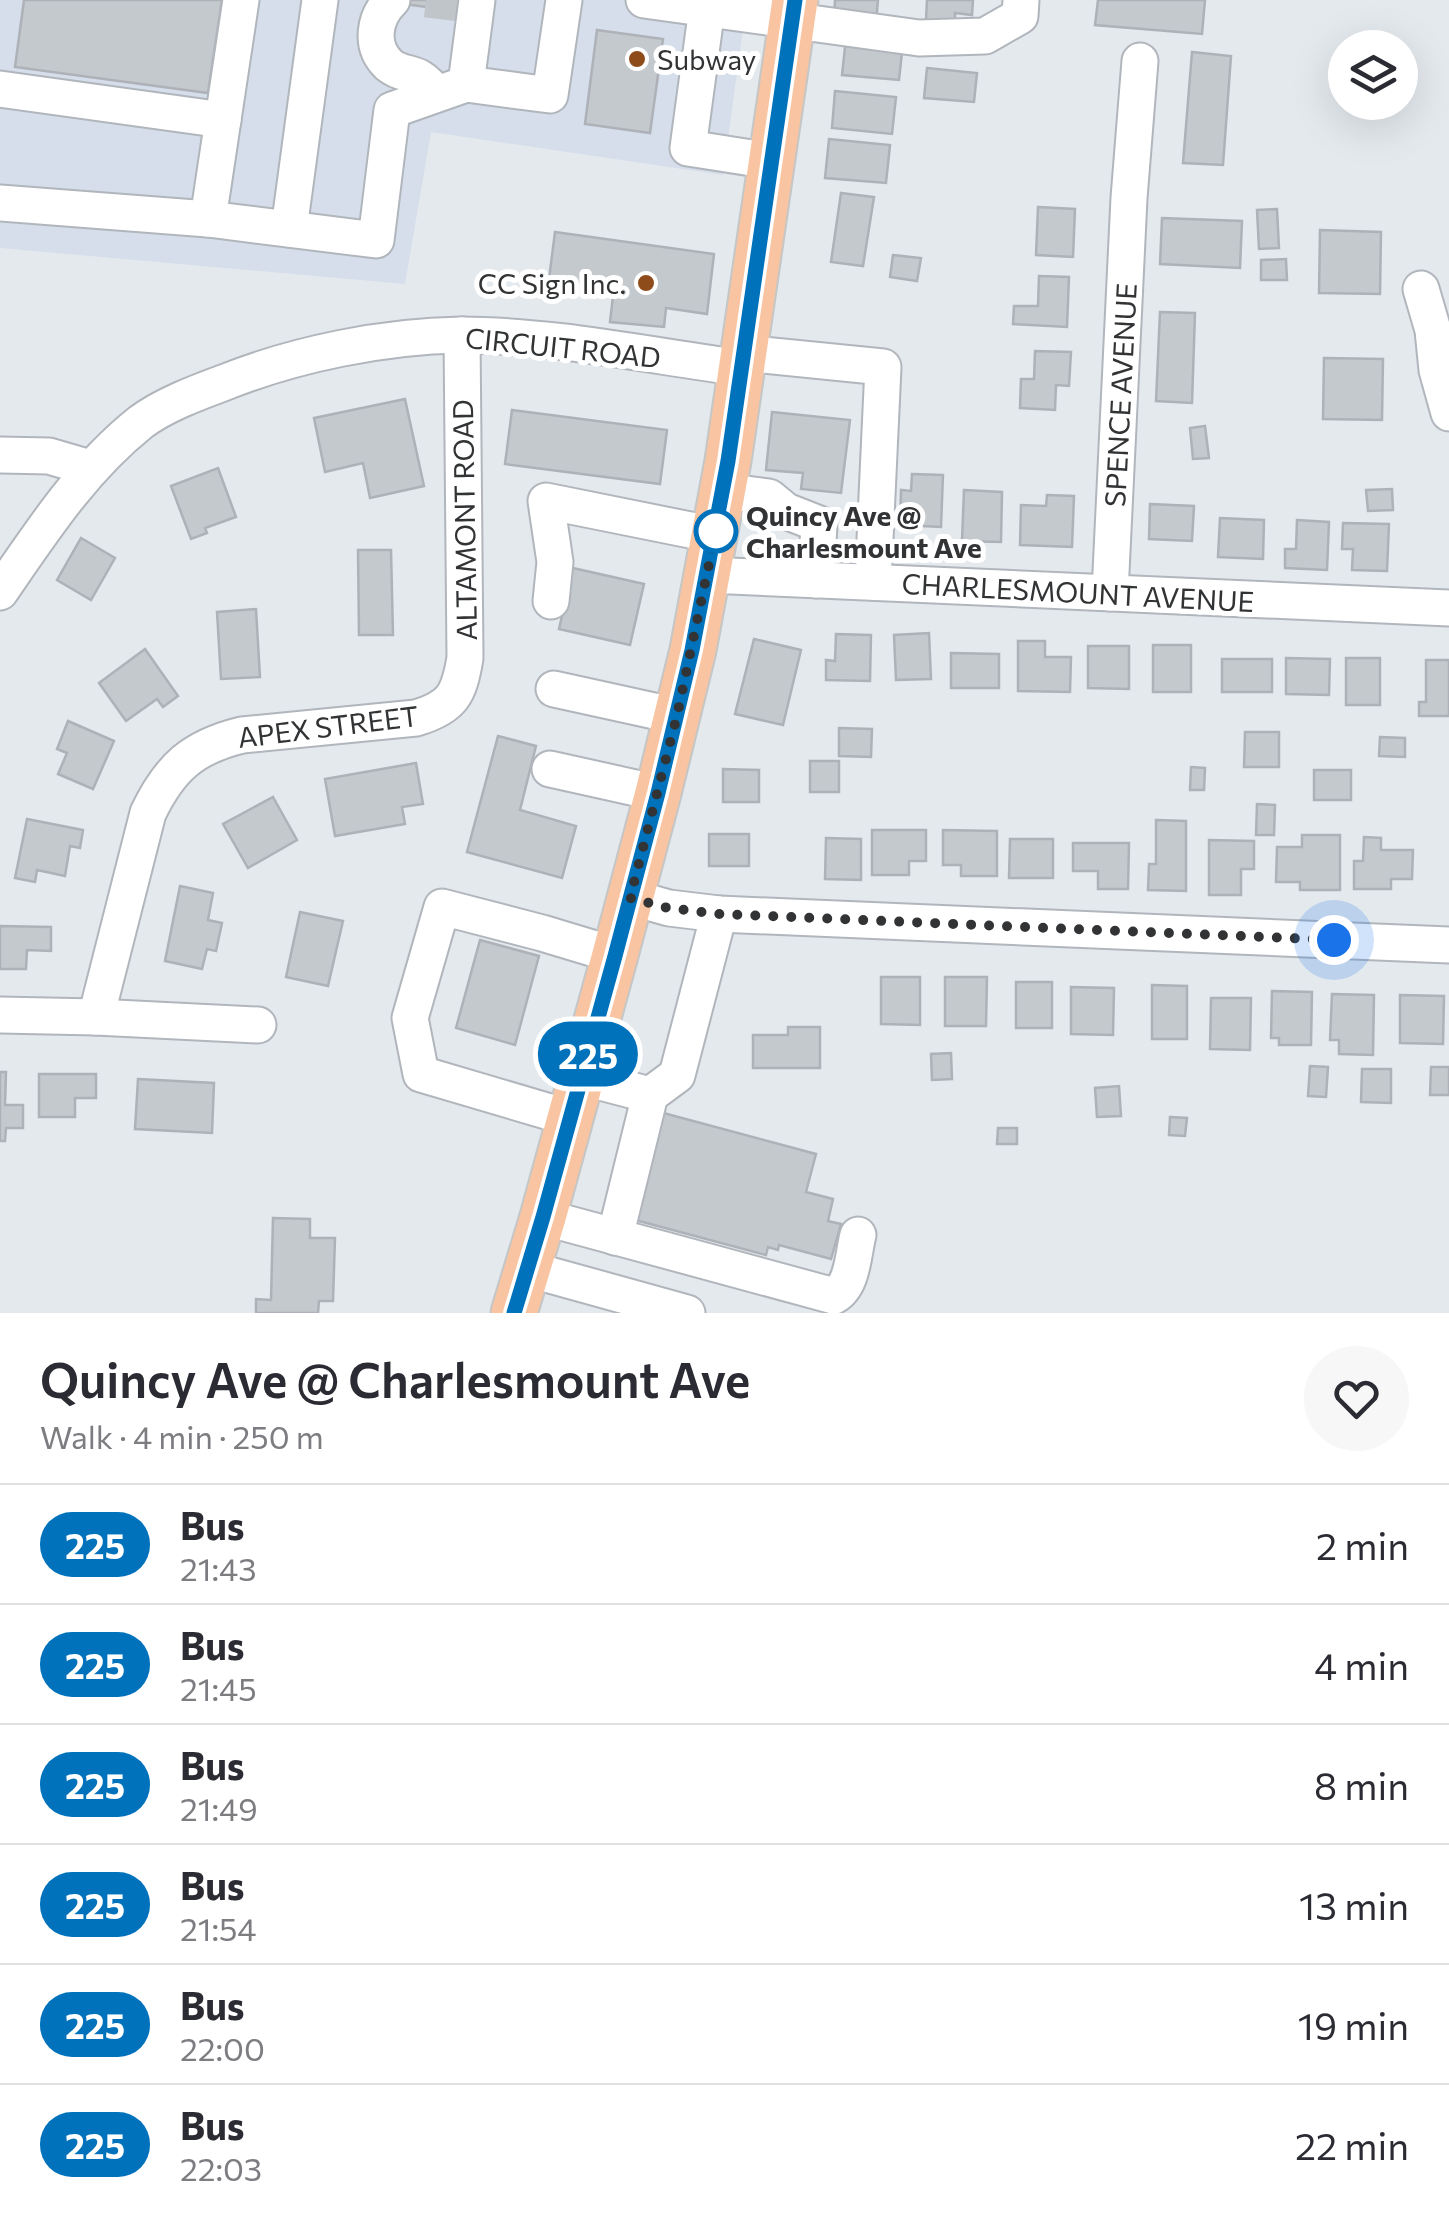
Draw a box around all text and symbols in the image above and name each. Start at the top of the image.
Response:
map controls [1328,30,1418,120]
button: layers [1328,30,1418,120]
place label: Subway [657,42,756,76]
marker: Subway [626,48,648,70]
place label: CC Sign Inc. [478,266,626,300]
marker: CC Sign Inc. [635,272,657,294]
street label: SPENCE AVENUE [1097,282,1143,508]
street label: CIRCUIT ROAD [464,320,662,374]
street label: ALTAMONT ROAD [445,399,483,641]
place label: Quincy Ave @ Charlesmount Ave [746,498,982,564]
marker: Quincy Ave @ Charlesmount Ave [695,510,737,552]
street label: CHARLESMOUNT AVENUE [901,566,1255,618]
street label: APEX STREET [236,698,420,754]
your location [1309,915,1359,965]
line badge: 225 [530,1022,646,1086]
text: 225 [558,1033,618,1076]
button: heart [1304,1346,1409,1451]
text: Quincy Ave @ Charlesmount Ave [40,1349,750,1408]
text: Walk · 4 min · 250 m [40,1416,324,1456]
text: Bus [180,1501,245,1548]
text: 2 min [1316,1521,1409,1568]
text: 225 [65,1523,125,1566]
text: 21:43 [180,1548,256,1588]
text: Bus [180,1621,245,1668]
text: 4 min [1314,1641,1409,1688]
text: 225 [65,1643,125,1686]
text: 21:45 [180,1668,257,1708]
text: Bus [180,1741,245,1788]
text: 8 min [1314,1761,1409,1808]
text: 225 [65,1763,125,1806]
text: 21:49 [180,1788,258,1828]
text: Bus [180,1861,245,1908]
text: 13 min [1299,1881,1409,1928]
text: 225 [65,1883,125,1926]
text: 21:54 [180,1908,257,1948]
text: Bus [180,1981,245,2028]
text: 19 min [1298,2001,1409,2048]
text: 225 [65,2003,125,2046]
text: 22:00 [180,2028,265,2068]
text: Bus [180,2101,245,2148]
text: 22 min [1295,2121,1409,2168]
text: 225 [65,2123,125,2166]
text: 22:03 [180,2148,262,2188]

